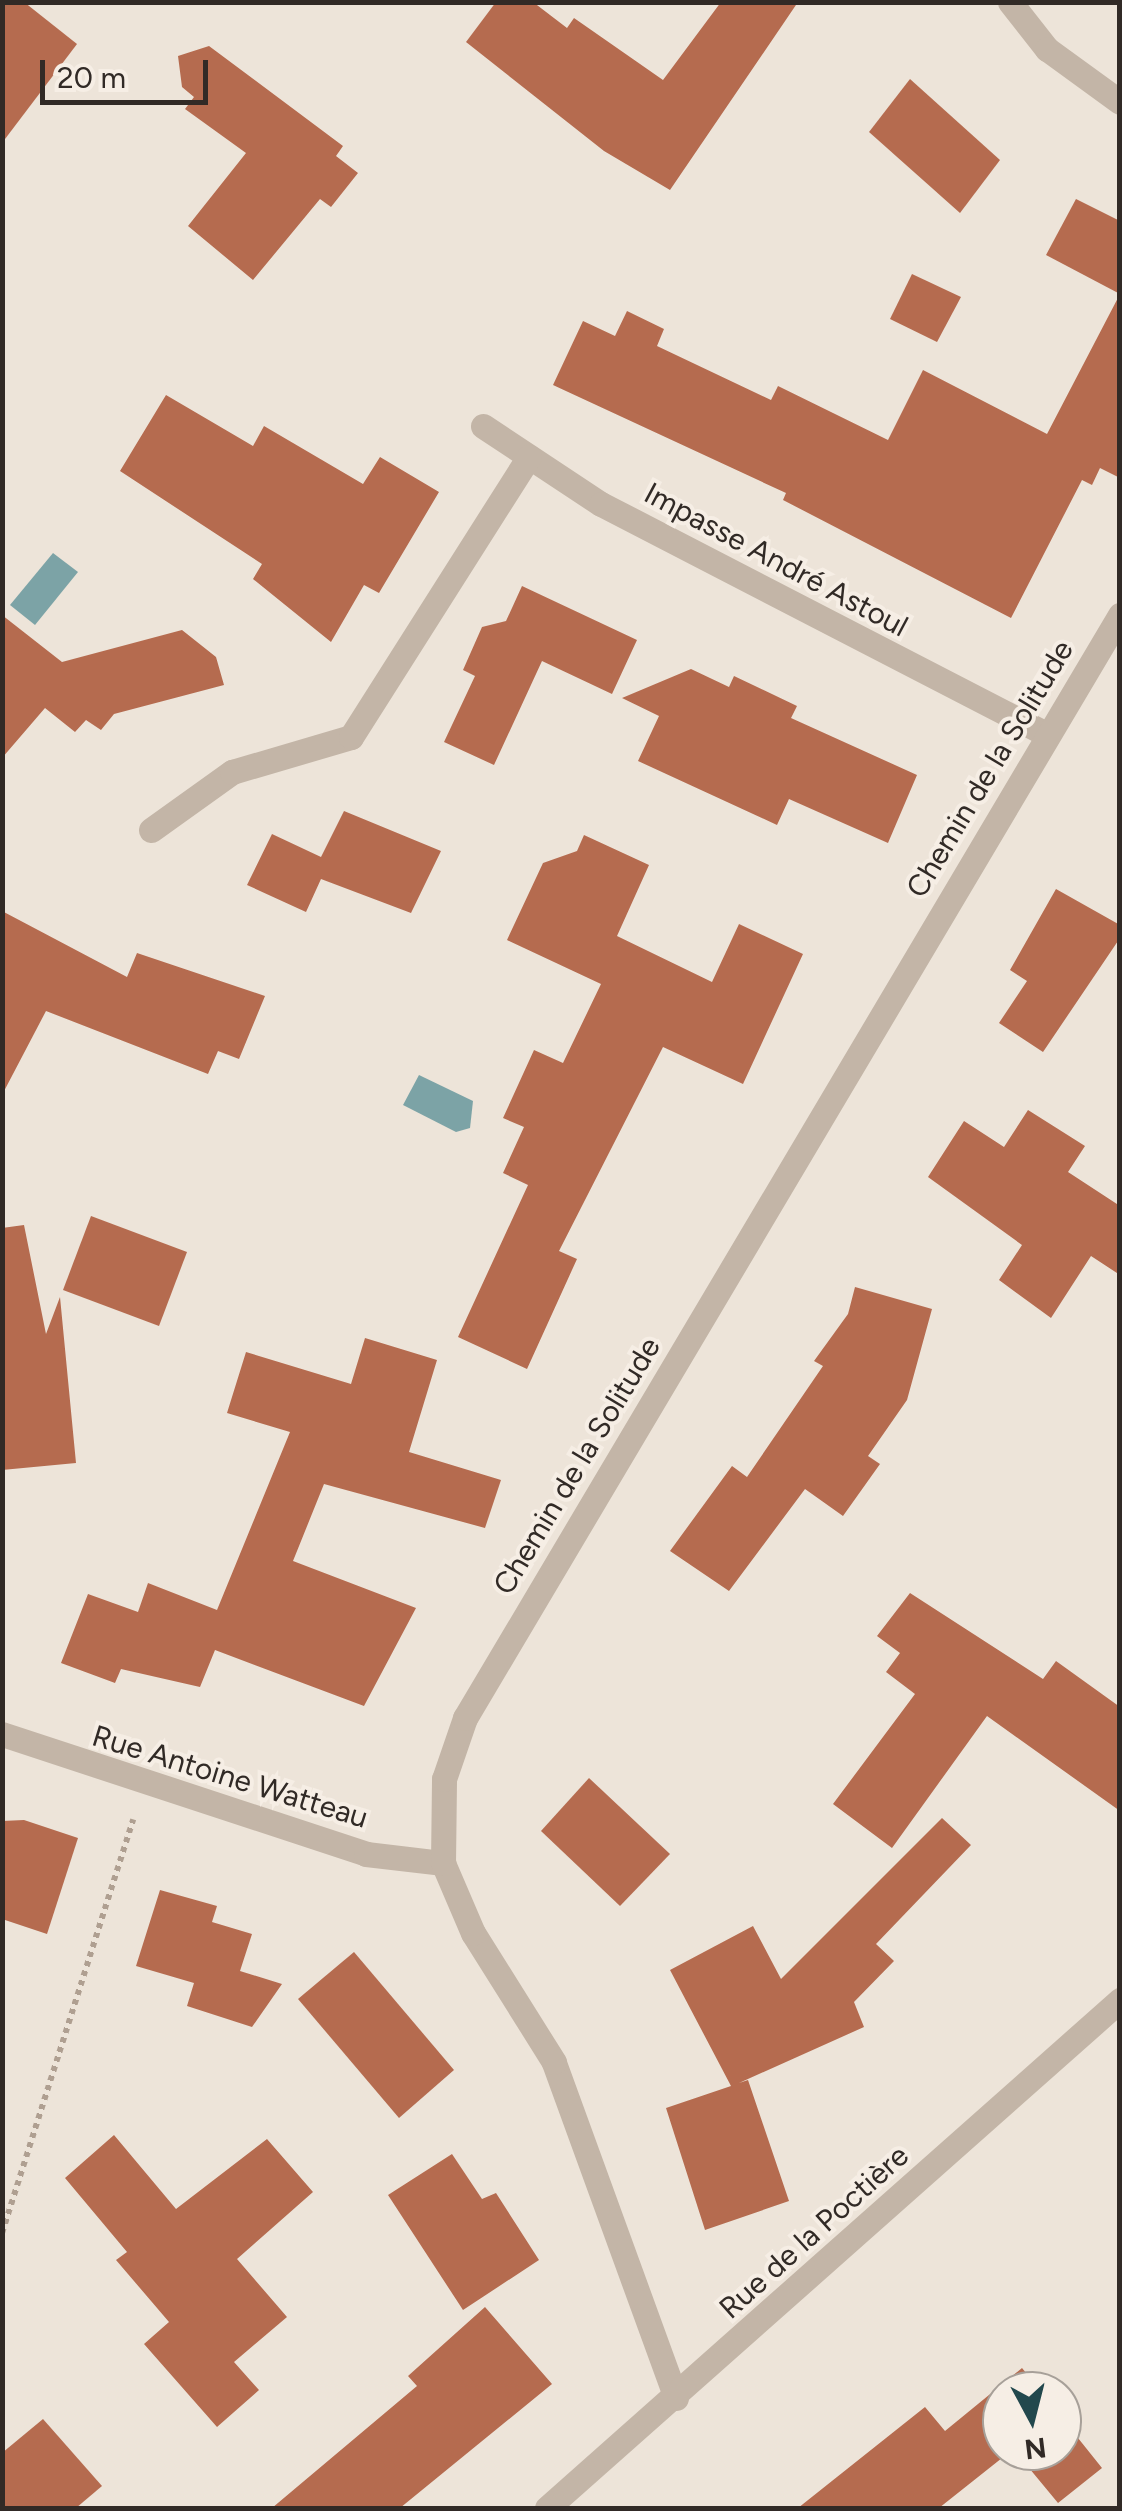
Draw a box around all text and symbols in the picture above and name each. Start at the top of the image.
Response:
scale bar [45,40,212,102]
text: 20 m [57,59,126,96]
street label: Impasse André Astoul [638,475,914,645]
street label: Chemin de la Solitude [899,634,1081,904]
street label: Chemin de la Solitude [486,1331,668,1601]
street label: Rue Antoine Watteau [88,1718,372,1836]
street label: Rue de la Poctière [712,2138,916,2326]
north arrow [982,2371,1082,2471]
text: N [1023,2431,1048,2467]

